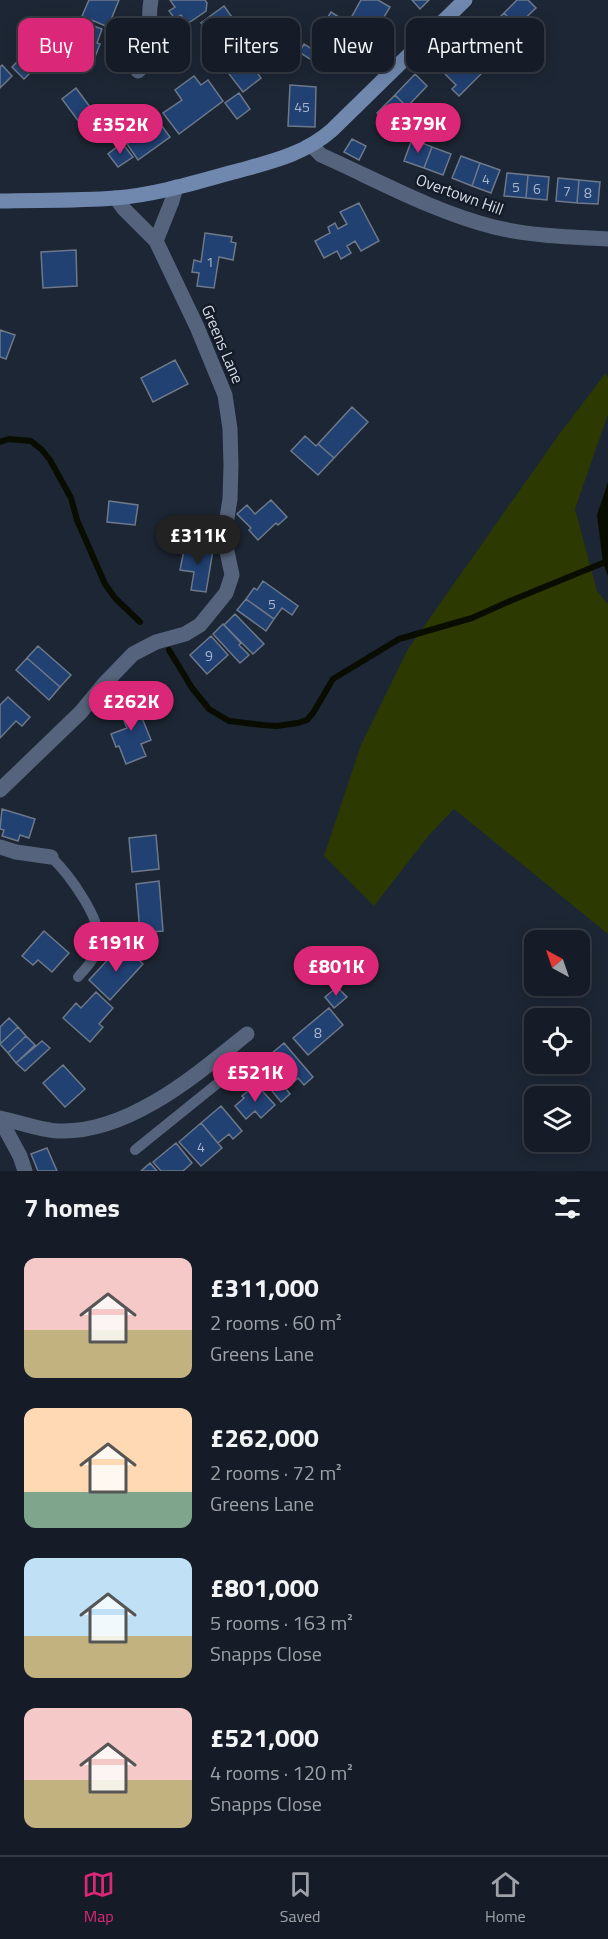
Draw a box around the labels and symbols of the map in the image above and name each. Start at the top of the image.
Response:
house number: 45 [294,96,310,117]
pin: £379K [376,103,460,154]
pin: £352K [78,104,162,155]
street label: Overtown Hill [413,167,507,221]
house number: 4 [482,168,490,189]
house number: 5 [512,176,520,197]
house number: 6 [533,178,541,199]
house number: 7 [563,180,571,201]
house number: 8 [584,182,592,203]
house number: 1 [206,251,214,272]
street label: Greens Lane [196,301,250,387]
pin: £311K [156,515,240,566]
house number: 5 [268,593,276,614]
house number: 9 [205,645,213,666]
pin: £262K [89,681,173,732]
pin: £191K [74,922,158,973]
north arrow [524,930,590,996]
pin: £801K [294,946,378,997]
house number: 8 [314,1022,322,1043]
pin: £521K [213,1052,297,1103]
house number: 4 [197,1136,205,1157]

